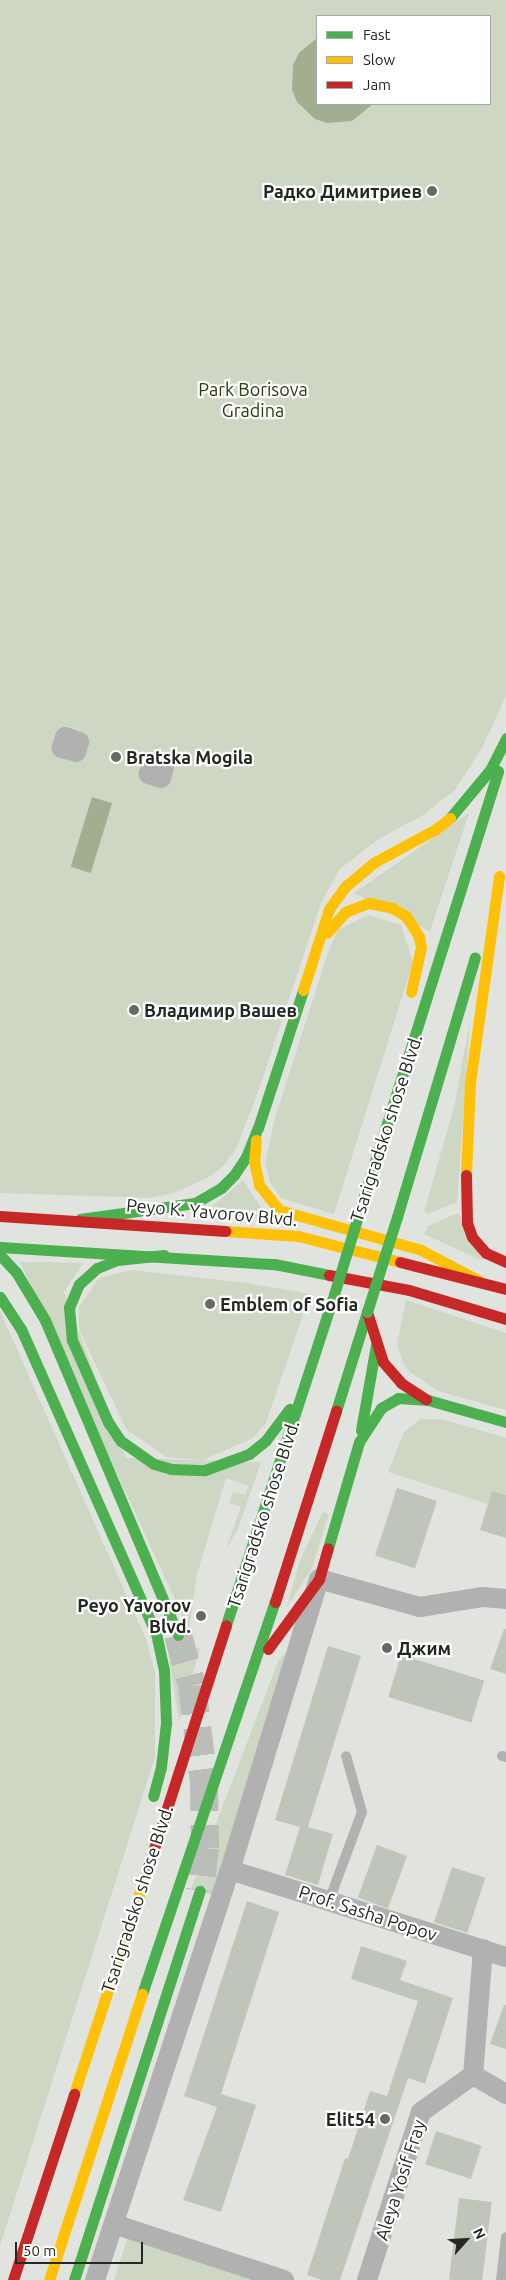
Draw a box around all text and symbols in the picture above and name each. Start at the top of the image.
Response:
legend [316,15,491,105]
text: Fast [363,26,390,43]
text: Slow [363,51,395,68]
text: Jam [363,76,391,93]
place label: Радко Димитриев [263,180,422,202]
marker: Радко Димитриев [426,185,438,197]
park label: Park Borisova Gradina [198,379,308,422]
place label: Bratska Mogila [126,746,253,768]
marker: Bratska Mogila [110,751,122,763]
place label: Владимир Вашев [144,999,297,1021]
marker: Владимир Вашев [128,1004,140,1016]
street label: Tsarigradsko shose Blvd. [345,1031,427,1225]
street label: Peyo K. Yavorov Blvd. [125,1194,299,1230]
place label: Emblem of Sofia [220,1293,358,1315]
marker: Emblem of Sofia [204,1298,216,1310]
street label: Tsarigradsko shose Blvd. [222,1417,304,1611]
place label: Peyo Yavorov Blvd. [77,1595,191,1638]
marker: Peyo Yavorov Blvd. [195,1610,207,1622]
place label: Джим [397,1637,451,1659]
marker: Джим [381,1642,393,1654]
street label: Tsarigradsko shose Blvd. [96,1802,178,1996]
street label: Prof. Sasha Popov [296,1881,440,1945]
place label: Elit54 [326,2108,375,2130]
marker: Elit54 [379,2113,391,2125]
street label: Aleya Yosif Fray [370,2117,430,2243]
north arrow [441,2215,491,2265]
text: N [470,2225,489,2242]
scale bar [18,2232,145,2264]
text: 50 m [23,2242,56,2259]

